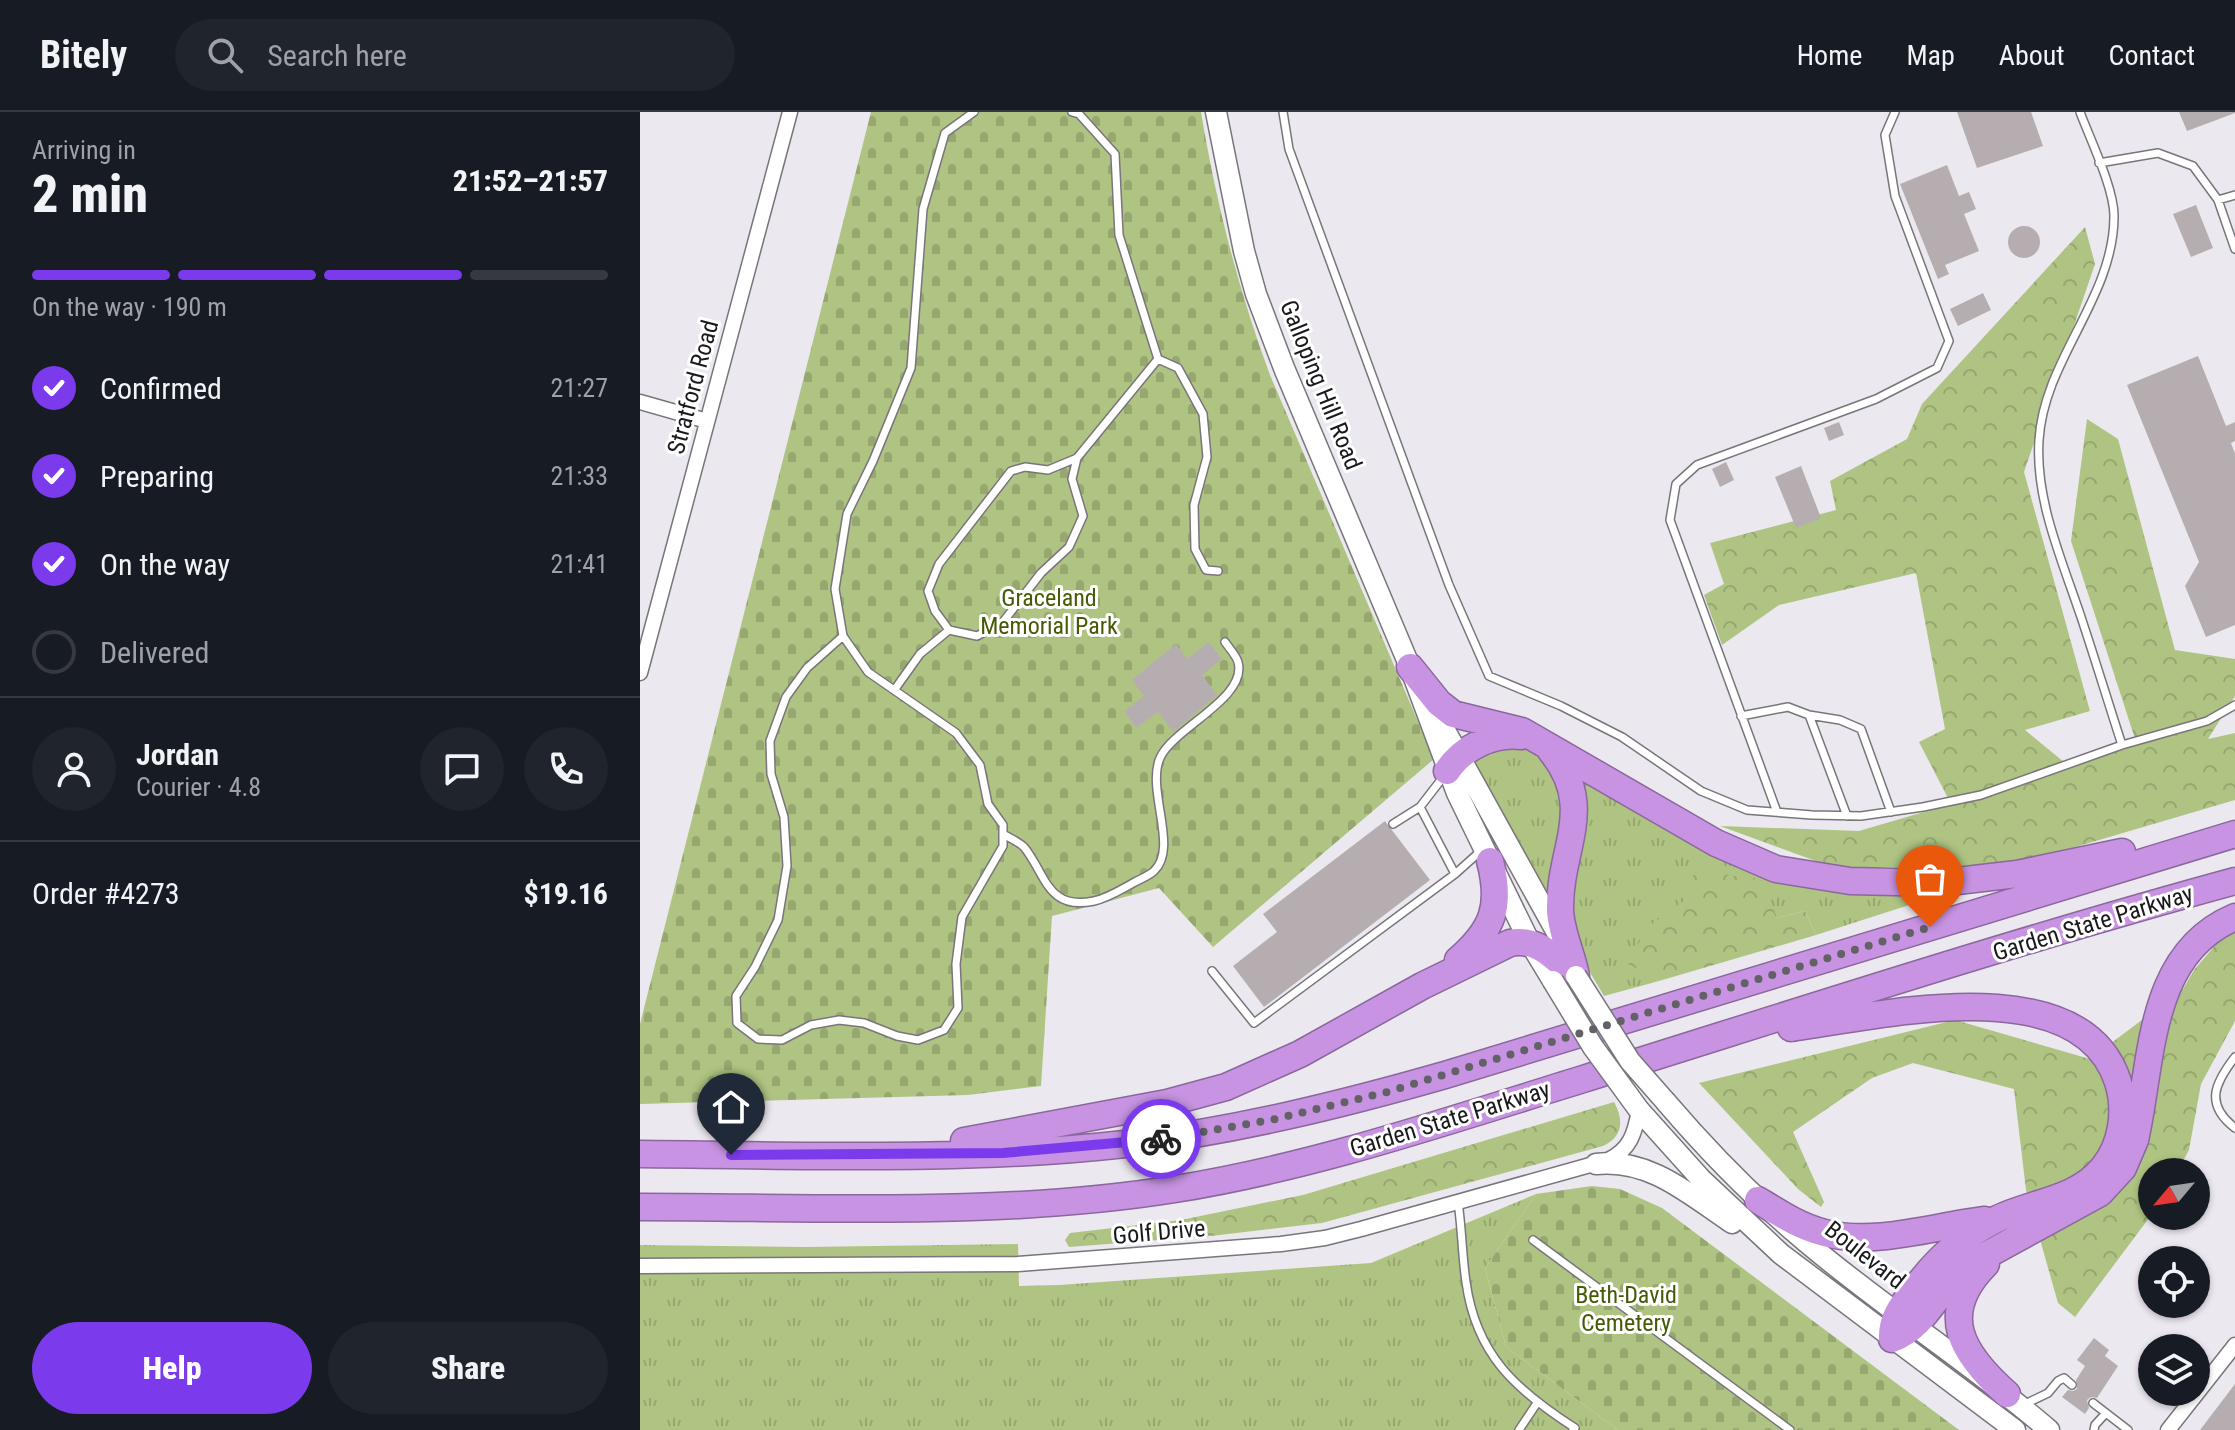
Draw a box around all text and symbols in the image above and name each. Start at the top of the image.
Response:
search box [175,19,735,91]
text: Bitely [40,33,127,77]
icon: search [203,33,247,77]
text: Search here [267,38,407,73]
text: Home [1797,39,1862,72]
text: Map [1906,39,1955,72]
text: About [1999,39,2065,72]
text: Contact [2109,39,2195,72]
text: Arriving in [32,135,136,165]
text: 21:52–21:57 [453,163,608,198]
text: 2 min [32,164,148,225]
text: On the way · 190 m [32,292,227,322]
street label: Galloping Hill Road [1274,296,1368,474]
street label: Stratford Road [662,317,724,457]
icon: check [32,366,76,410]
text: Confirmed [100,371,222,406]
text: 21:27 [551,373,608,403]
icon: check [32,454,76,498]
text: Preparing [100,459,214,494]
text: 21:33 [551,461,608,491]
icon: check [32,542,76,586]
text: On the way [100,547,230,582]
text: 21:41 [551,549,608,579]
park label: Graceland Memorial Park [980,584,1118,640]
text: Delivered [100,635,209,670]
button: person [32,727,116,811]
button: chat [420,727,504,811]
button: phone [524,727,608,811]
text: Jordan [136,737,219,772]
text: Courier · 4.8 [136,772,261,802]
pin [1896,845,1964,927]
icon: bag [1908,857,1952,901]
text: Order #4273 [32,876,180,911]
text: $19.16 [523,876,608,911]
street label: Garden State Parkway [1990,879,2196,967]
pin [697,1073,765,1155]
street label: Garden State Parkway [1347,1075,1553,1163]
icon: home [709,1085,753,1129]
courier [1121,1099,1201,1179]
icon: bike [1139,1117,1183,1161]
north arrow [2138,1158,2210,1230]
map controls [2138,1158,2210,1406]
street label: Golf Drive [1112,1214,1206,1250]
street label: Boulevard [1819,1215,1911,1295]
button: locate [2138,1246,2210,1318]
park label: Beth-David Cemetery [1575,1281,1677,1337]
button: Help [32,1322,312,1414]
button: Share [328,1322,608,1414]
button: layers [2138,1334,2210,1406]

